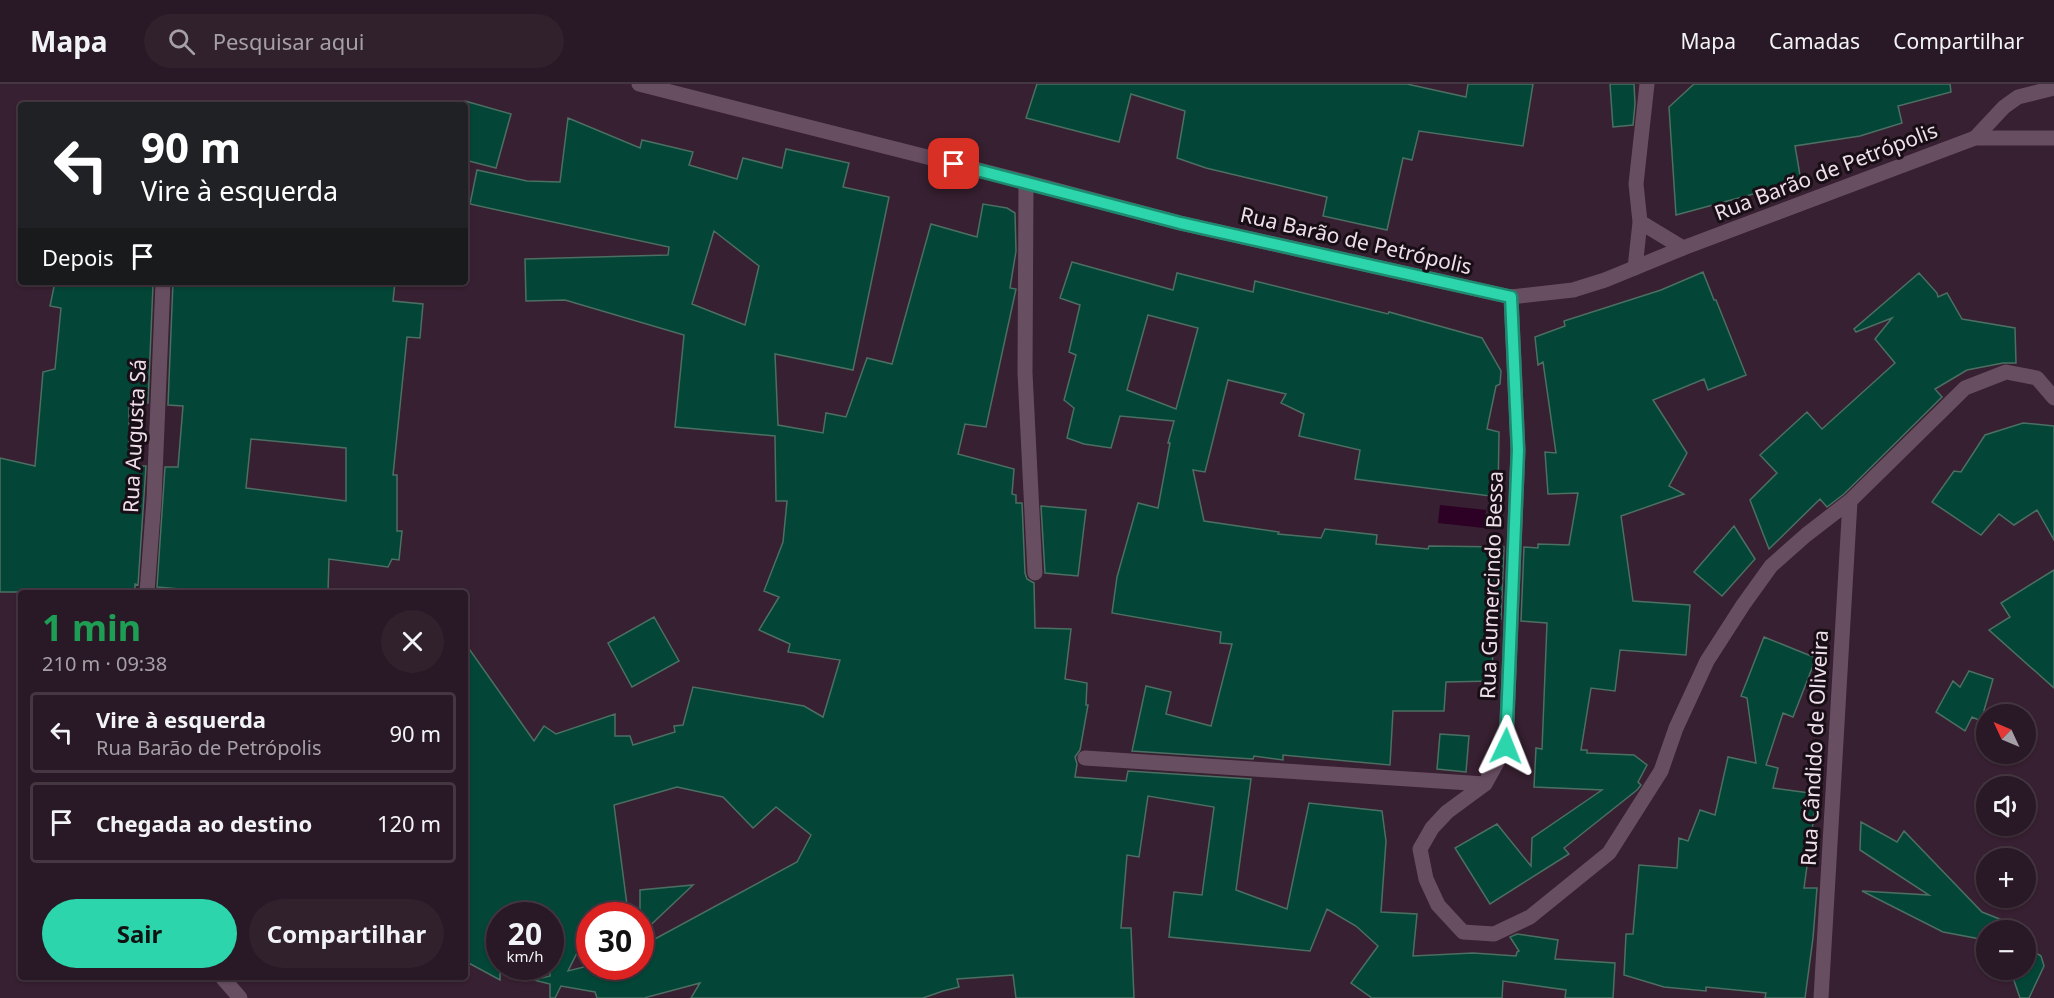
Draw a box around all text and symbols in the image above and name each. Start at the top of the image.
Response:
search box [144,14,564,68]
text: Mapa [30,22,108,60]
icon: search [165,25,198,58]
text: Pesquisar aqui [213,26,365,56]
text: Mapa [1680,27,1736,55]
text: Camadas [1769,27,1860,55]
text: Compartilhar [1893,27,2024,55]
street label: Rua Barão de Petrópolis [1710,116,1941,227]
text: 90 m [141,118,241,175]
icon: left [42,126,120,204]
pin [928,138,979,189]
icon: arrive [937,147,970,180]
text: Vire à esquerda [141,172,338,209]
street label: Rua Barão de Petrópolis [1238,200,1475,280]
icon: arrive [126,240,159,273]
text: Depois [42,242,114,272]
street label: Rua Augusta Sá [116,358,152,513]
street label: Rua Gumercindo Bessa [1473,470,1509,700]
text: 1 min [42,603,141,652]
button: close [381,610,444,673]
street label: Rua Cândido de Oliveira [1794,629,1834,867]
text: 210 m · 09:38 [42,650,167,677]
text: Vire à esquerda [96,704,266,734]
north arrow [1976,704,2036,764]
map controls [1976,704,2036,980]
position arrow [1474,714,1538,778]
icon: left [45,716,78,749]
text: 90 m [390,718,441,748]
text: Rua Barão de Petrópolis [96,734,321,761]
button: sound [1976,776,2036,836]
icon: arrive [45,806,78,839]
text: Chegada ao destino [96,808,312,838]
text: 120 m [377,808,441,838]
button: + [1976,848,2036,908]
button: Sair [42,899,237,968]
button: Compartilhar [249,899,444,968]
speed limit sign: 30 [576,902,654,980]
text: 20 [508,913,542,954]
button: − [1976,920,2036,980]
text: km/h [507,946,543,966]

